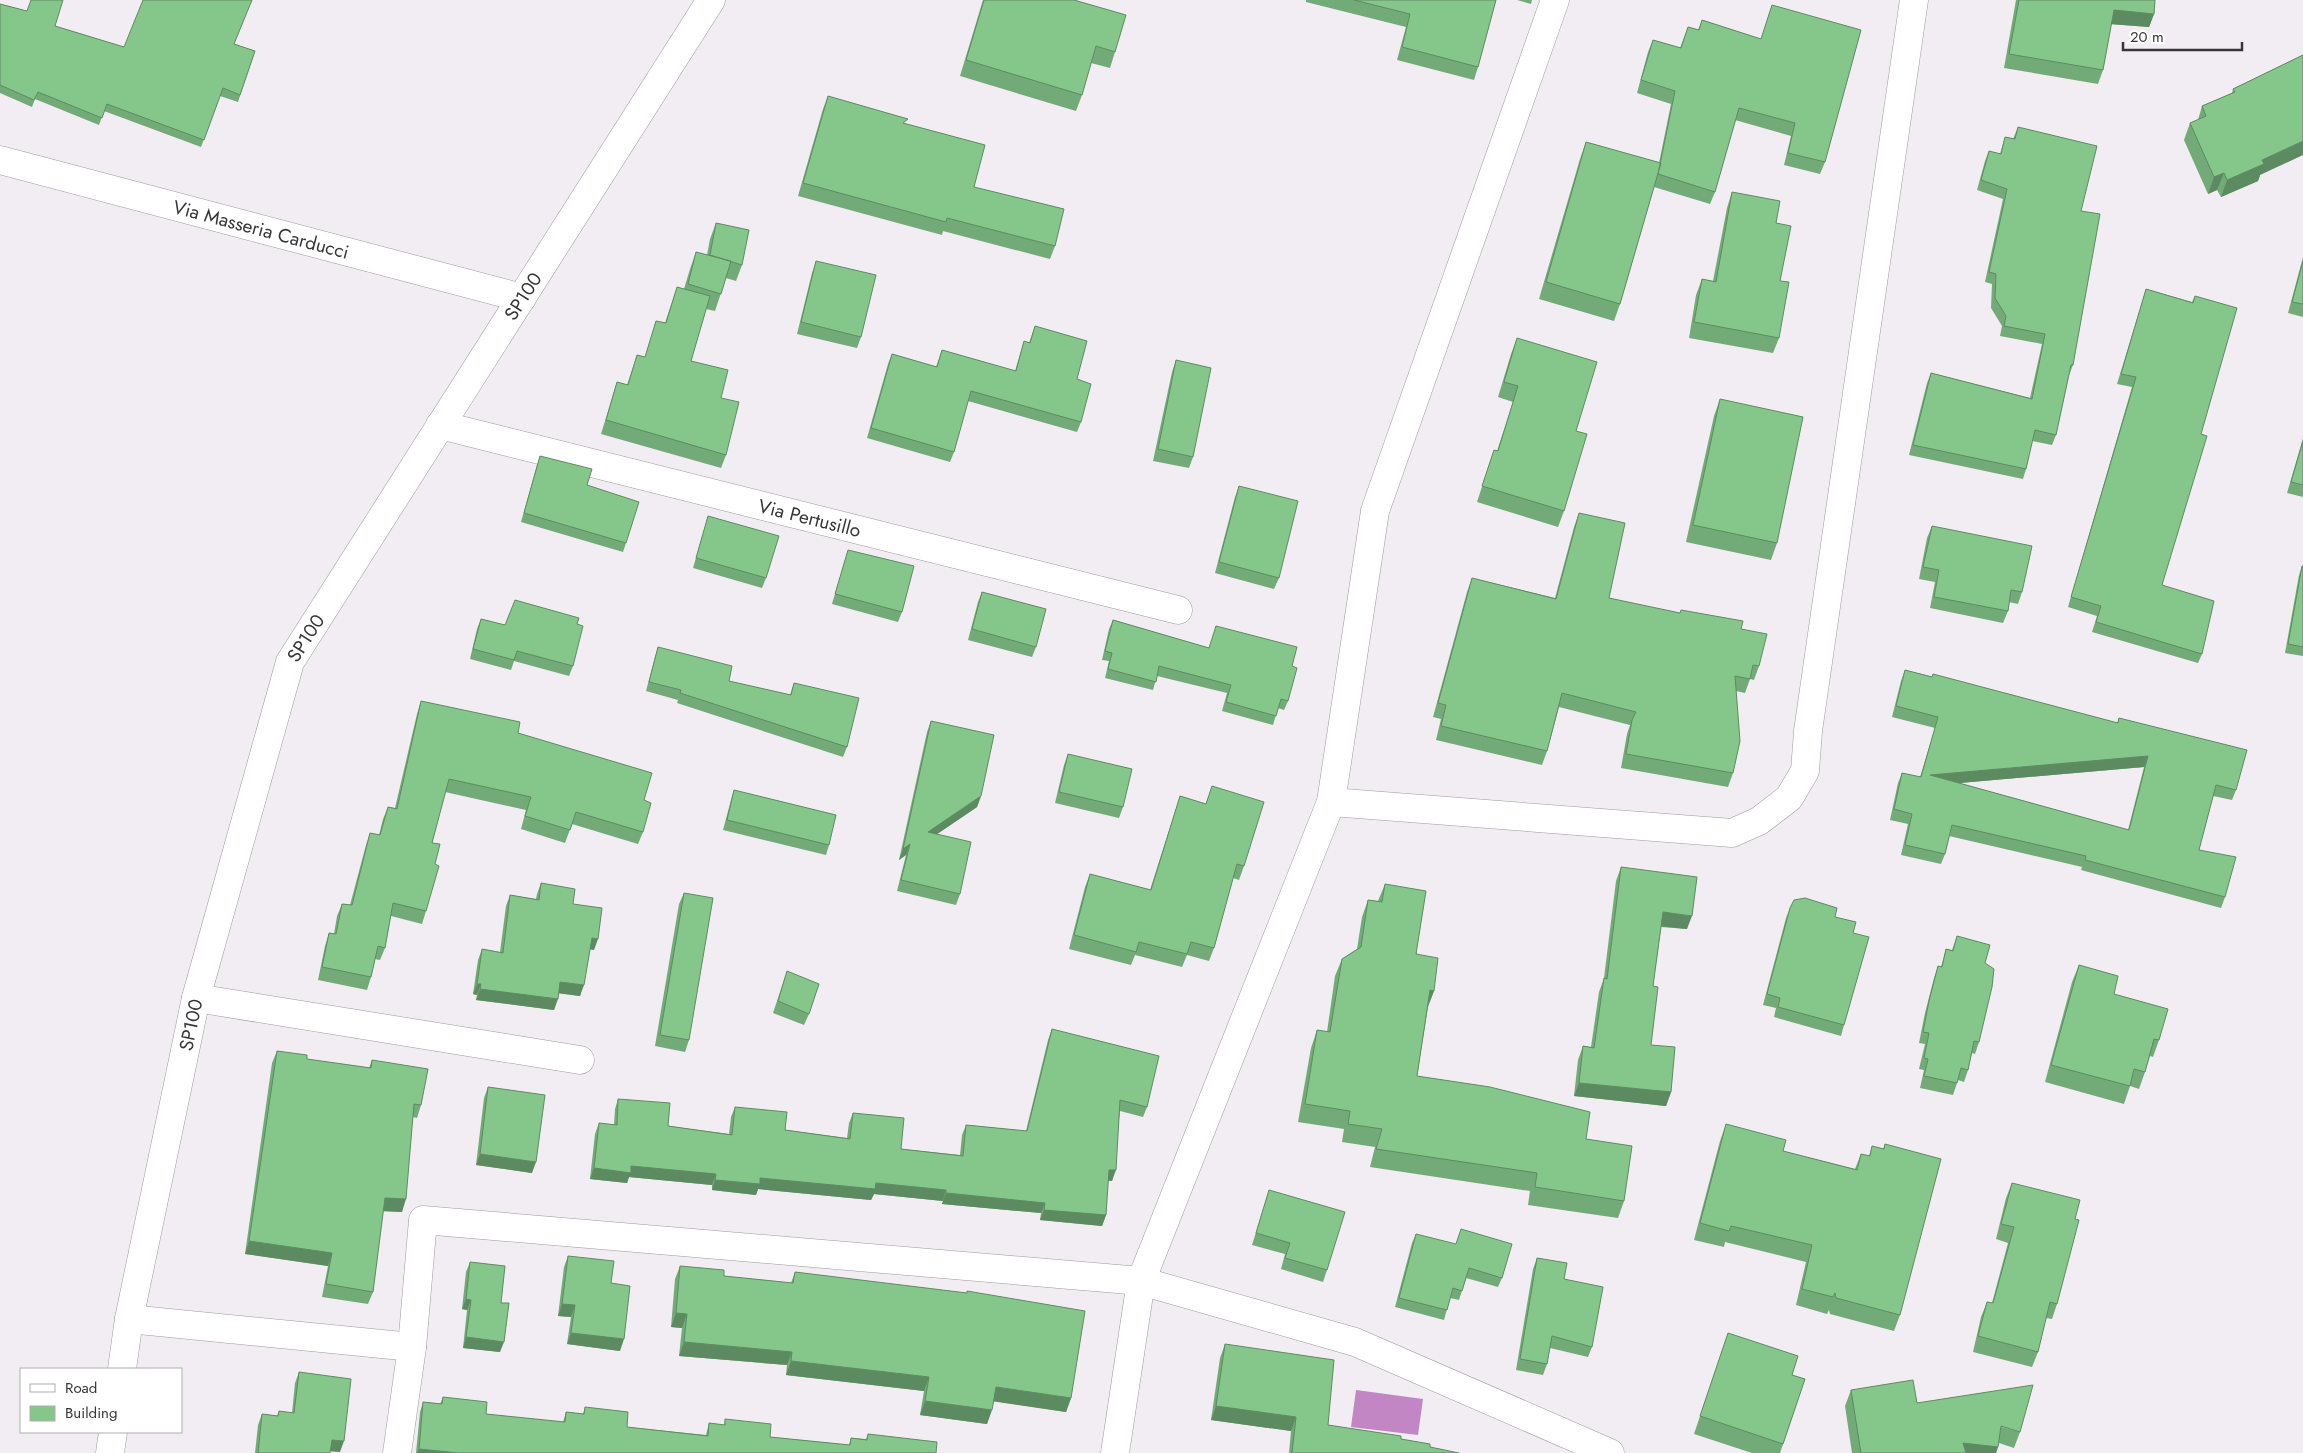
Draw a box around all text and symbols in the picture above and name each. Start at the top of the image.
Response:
scale bar [2123,20,2242,52]
text: 20 m [2130,26,2164,48]
street label: Via Masseria Carducci [170,193,352,266]
street label: SP100 [498,267,549,326]
street label: Via Pertusillo [755,492,864,544]
street label: SP100 [280,609,331,667]
street label: SP100 [172,997,209,1053]
legend [20,1368,182,1433]
text: Road [65,1377,97,1399]
text: Building [65,1402,117,1424]

